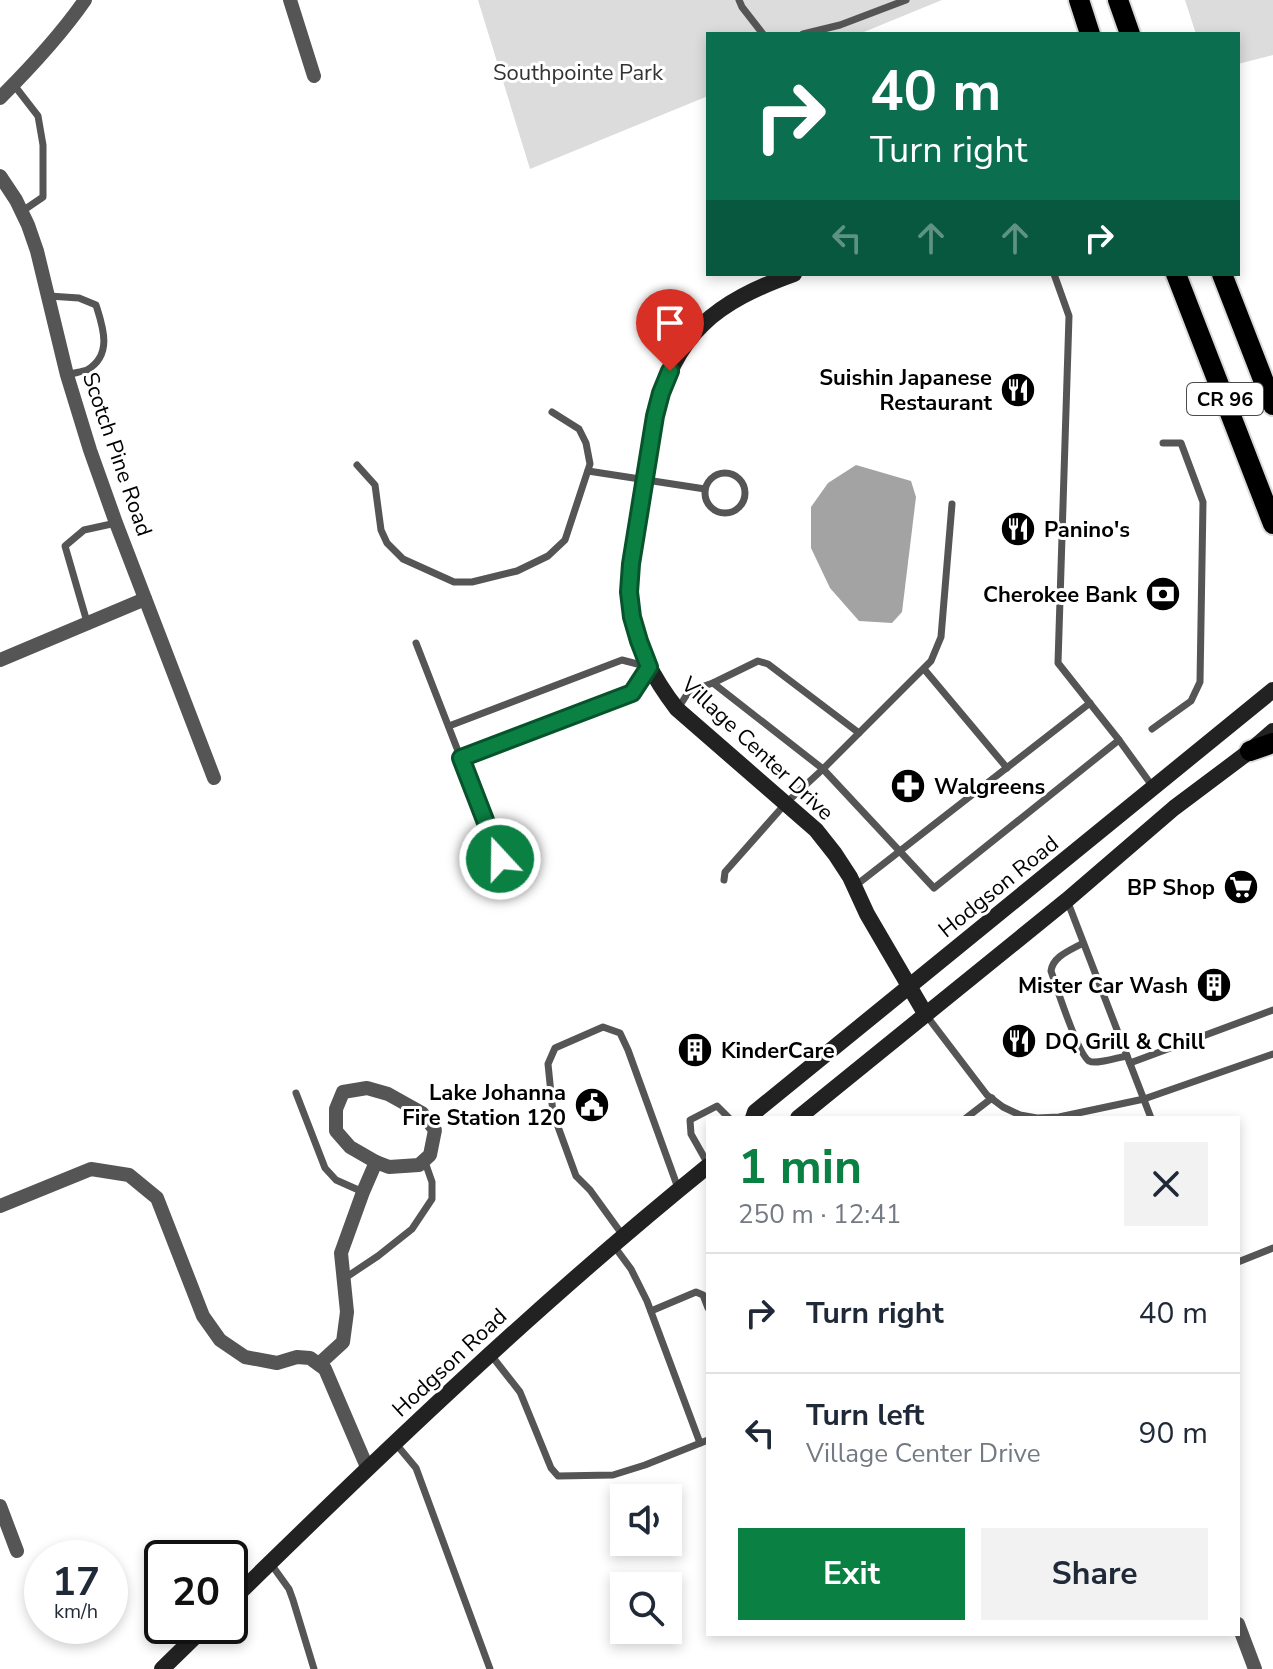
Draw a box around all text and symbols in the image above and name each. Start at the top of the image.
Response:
text: 40 m [870,53,1001,130]
park label: Southpointe Park [493,58,664,88]
icon: right [738,64,842,168]
text: Turn right [870,126,1027,175]
icon: left [825,216,869,260]
icon: ahead [909,216,953,260]
icon: ahead [993,216,1037,260]
icon: right [1077,216,1121,260]
pin [636,289,704,371]
icon: arrive [648,301,692,345]
place label: Suishin Japanese Restaurant [819,363,993,418]
street label: Scotch Pine Road [75,368,159,540]
restaurant icon: Suishin Japanese Restaurant [999,371,1037,409]
road number: CR 96 [1187,383,1263,415]
restaurant icon: Panino's [999,510,1037,548]
place label: Panino's [1044,515,1130,545]
bank icon: Cherokee Bank [1144,575,1182,613]
place label: Cherokee Bank [983,580,1138,610]
street label: Village Center Drive [674,669,840,827]
pharmacy icon: Walgreens [889,767,927,805]
place label: Walgreens [934,772,1045,802]
position arrow [458,817,542,901]
street label: Hodgson Road [932,829,1065,945]
supermarket icon: BP Shop [1222,868,1260,906]
place label: BP Shop [1127,873,1215,903]
building icon: Mister Car Wash [1195,966,1233,1004]
place label: Mister Car Wash [1018,971,1188,1001]
restaurant icon: DQ Grill & Chill [1000,1022,1038,1060]
place label: DQ Grill & Chill [1045,1027,1205,1057]
building icon: KinderCare [676,1031,714,1069]
place label: KinderCare [721,1036,835,1066]
place label: Lake Johanna Fire Station 120 [402,1078,566,1133]
public building icon: Lake Johanna Fire Station 120 [573,1086,611,1124]
text: 1 min [738,1134,862,1200]
button: close [1124,1142,1208,1226]
text: 250 m · 12:41 [738,1197,901,1232]
icon: right [738,1291,782,1335]
text: Turn right [806,1293,944,1334]
text: 40 m [1139,1293,1208,1334]
street label: Hodgson Road [386,1302,514,1424]
text: Turn left [806,1395,924,1436]
icon: left [738,1411,782,1455]
text: 90 m [1139,1413,1208,1454]
text: Village Center Drive [806,1436,1041,1471]
map controls [610,1484,682,1644]
button: sound [610,1484,682,1556]
button: Exit [738,1528,965,1620]
button: Share [981,1528,1208,1620]
speed limit sign: 20 [144,1540,248,1644]
text: 17 [52,1555,100,1609]
button: search [610,1572,682,1644]
text: km/h [54,1598,98,1625]

